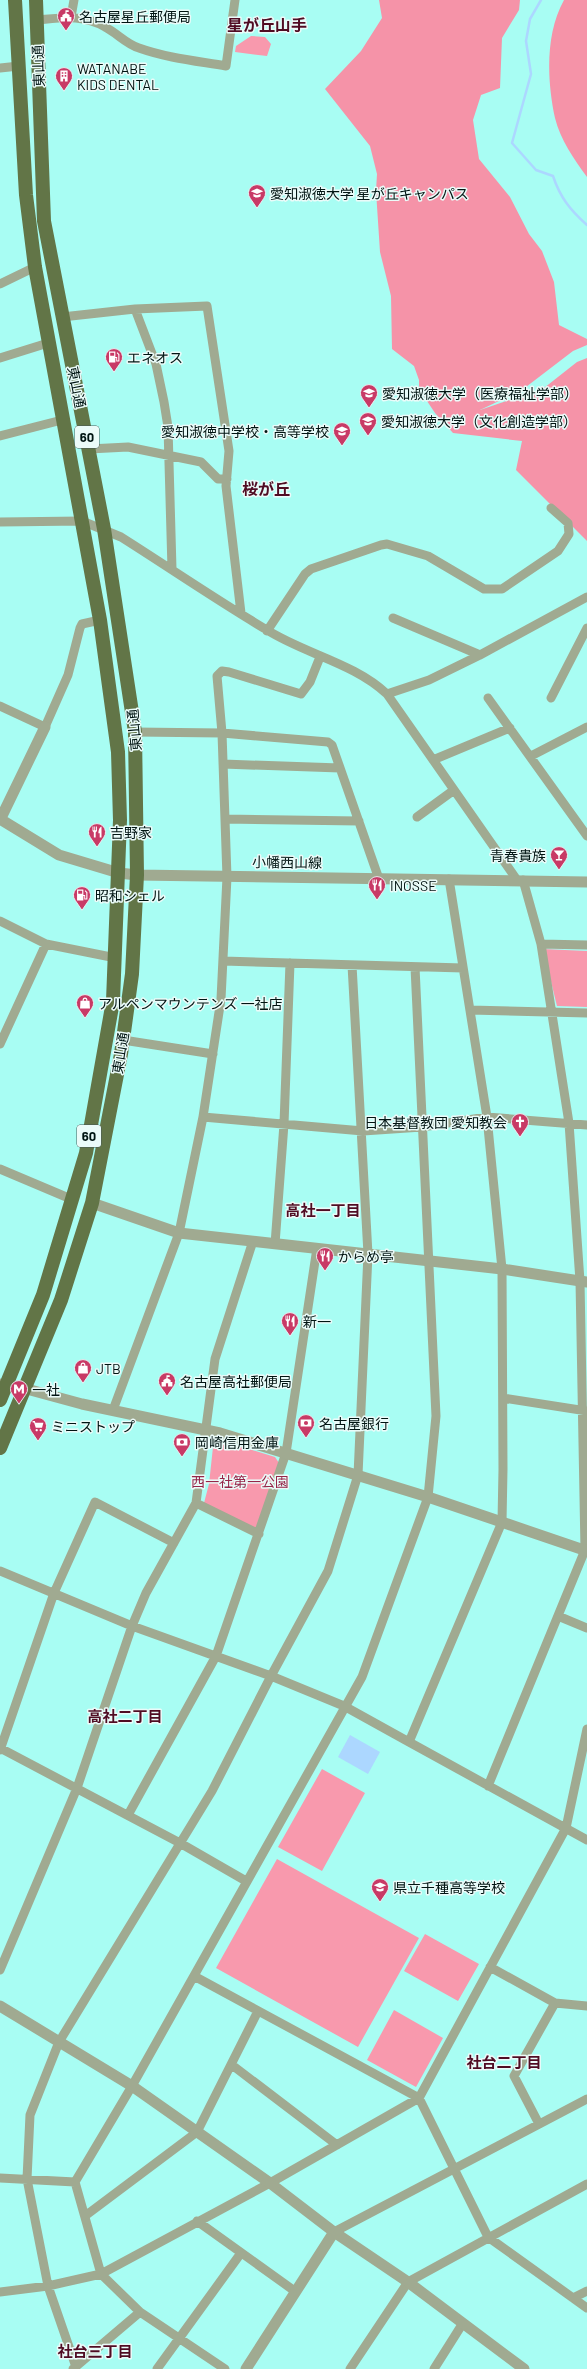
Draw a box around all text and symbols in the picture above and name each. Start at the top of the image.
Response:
public building icon: 名古屋星丘郵便局 [56,6,76,31]
place label: 名古屋星丘郵便局 [79,8,191,25]
district label: 星が丘山手 [227,15,307,34]
street label: 東山通 [29,45,47,87]
place label: WATANABE KIDS DENTAL [77,60,159,93]
building icon: WATANABE KIDS DENTAL [54,66,74,91]
school or university icon: 愛知淑徳大学 星が丘キャンパス [247,183,267,208]
place label: 愛知淑徳大学 星が丘キャンパス [270,185,469,202]
fuel station icon: エネオス [104,347,124,372]
place label: エネオス [127,349,183,366]
street label: 東山通 [65,365,89,409]
school or university icon: 愛知淑徳大学（医療福祉学部） [359,383,379,408]
place label: 愛知淑徳大学（医療福祉学部） [382,385,578,402]
school or university icon: 愛知淑徳大学（文化創造学部） [358,411,378,436]
place label: 愛知淑徳大学（文化創造学部） [381,413,577,430]
school or university icon: 愛知淑徳中学校・高等学校 [332,421,352,446]
place label: 愛知淑徳中学校・高等学校 [161,423,329,440]
road number: 60 [75,426,99,448]
district label: 桜が丘 [242,479,290,498]
street label: 東山通 [124,708,144,752]
restaurant icon: 吉野家 [87,822,107,847]
place label: 吉野家 [110,824,152,841]
bar icon: 青春貴族 [549,845,569,870]
place label: 青春貴族 [490,847,546,864]
street label: 小幡西山線 [252,853,322,871]
restaurant icon: INOSSE [367,875,387,900]
place label: INOSSE [390,877,437,894]
fuel station icon: 昭和シェル [72,885,92,910]
place label: 昭和シェル [95,887,165,904]
shop icon: アルペンマウンテンズ 一社店 [75,993,95,1018]
place label: アルペンマウンテンズ 一社店 [98,995,282,1012]
street label: 東山通 [108,1031,132,1075]
church icon: 日本基督教団 愛知教会 [510,1112,530,1137]
place label: 日本基督教団 愛知教会 [364,1114,507,1131]
road number: 60 [77,1125,101,1147]
district label: 高社一丁目 [285,1201,361,1219]
restaurant icon: からめ亭 [315,1246,335,1271]
place label: からめ亭 [338,1248,394,1265]
restaurant icon: 新一 [280,1311,300,1336]
place label: 新一 [303,1313,331,1330]
shop icon: JTB [73,1358,93,1383]
place label: JTB [96,1360,121,1377]
public building icon: 名古屋高社郵便局 [157,1371,177,1396]
place label: 名古屋高社郵便局 [180,1373,292,1390]
metro station icon: 一社 [9,1379,29,1404]
place label: 一社 [32,1381,60,1398]
bank icon: 名古屋銀行 [296,1413,316,1438]
place label: 名古屋銀行 [319,1415,389,1432]
supermarket icon: ミニストップ [28,1416,48,1441]
place label: ミニストップ [51,1418,135,1435]
bank icon: 岡崎信用金庫 [172,1432,192,1457]
place label: 岡崎信用金庫 [195,1434,279,1451]
park label: 西一社第一公園 [191,1473,289,1490]
district label: 高社二丁目 [87,1707,163,1725]
school or university icon: 県立千種高等学校 [370,1877,390,1902]
place label: 県立千種高等学校 [393,1879,505,1896]
district label: 社台二丁目 [466,2053,542,2071]
district label: 社台三丁目 [57,2342,133,2360]

